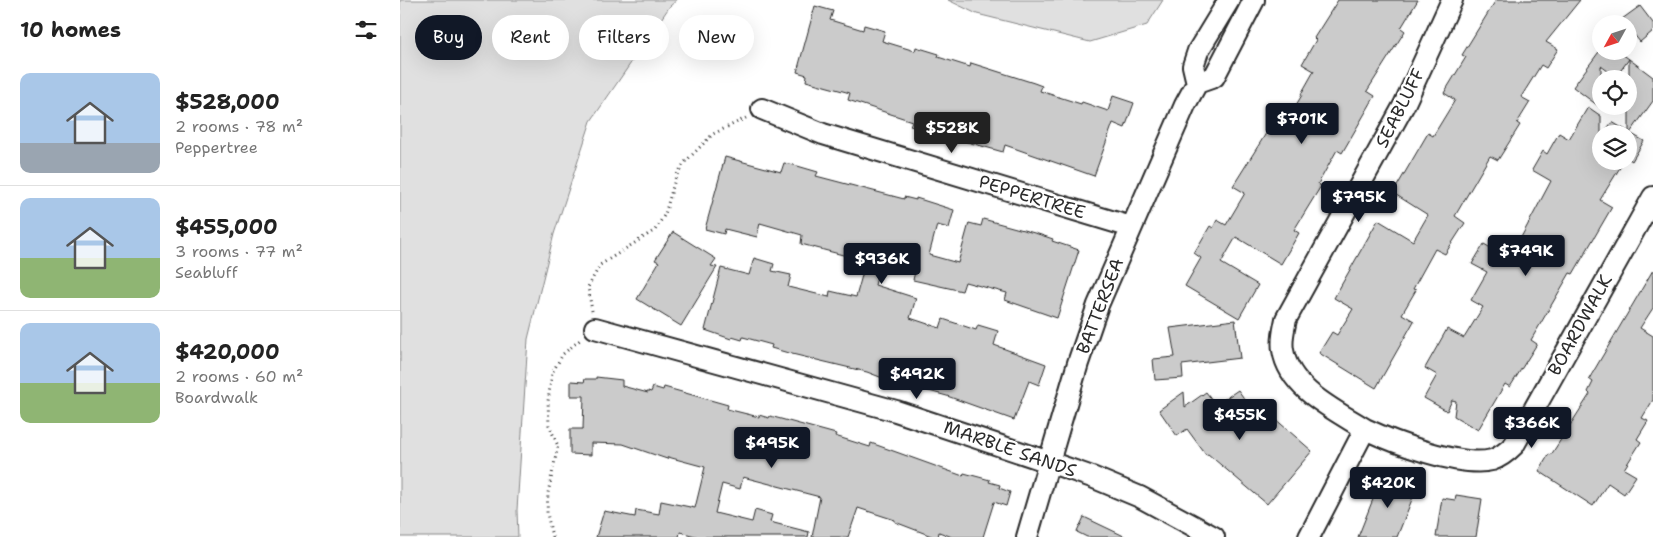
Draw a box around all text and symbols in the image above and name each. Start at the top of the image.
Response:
chip: Buy [415,15,482,60]
chip: Rent [492,15,569,60]
chip: Filters [579,15,669,60]
chip: New [679,15,754,60]
north arrow [1592,15,1638,60]
map controls [1592,15,1637,170]
text: 10 homes [20,16,121,44]
icon: filters [352,16,380,44]
street label: SEABLUFF [1370,64,1430,152]
button: locate [1592,70,1637,115]
text: $528,000 [175,88,280,116]
icon: home [60,93,120,153]
pin: $701K [1267,102,1337,145]
text: $701K [1277,108,1327,129]
pin: $528K [917,112,987,154]
text: 2 rooms · 78 m² [175,116,303,137]
text: $528K [925,117,979,138]
button: layers [1592,125,1637,170]
text: Peppertree [175,137,258,158]
street label: PEPPERTREE [976,169,1088,225]
pin: $795K [1324,180,1394,223]
text: $795K [1332,186,1386,207]
text: $455,000 [175,213,278,241]
icon: home [60,218,120,278]
pin: $749K [1491,234,1561,277]
text: $749K [1499,240,1553,261]
text: 3 rooms · 77 m² [175,241,303,262]
pin: $936K [847,242,917,285]
text: $936K [855,248,909,269]
street label: BATTERSEA [1071,255,1129,357]
text: Seabluff [175,262,238,283]
street label: BOARDWALK [1542,270,1618,380]
text: $420,000 [175,338,280,366]
icon: home [60,343,120,403]
pin: $492K [882,358,952,400]
text: $492K [890,363,944,384]
text: 2 rooms · 60 m² [175,366,303,387]
text: Boardwalk [175,387,258,408]
pin: $455K [1205,398,1275,441]
text: $455K [1214,404,1266,425]
pin: $366K [1497,406,1567,449]
text: $366K [1504,412,1560,433]
street label: MARBLE SANDS [940,415,1080,483]
pin: $495K [737,426,807,469]
text: $495K [745,432,799,453]
pin: $420K [1353,466,1423,509]
text: $420K [1361,472,1415,493]

